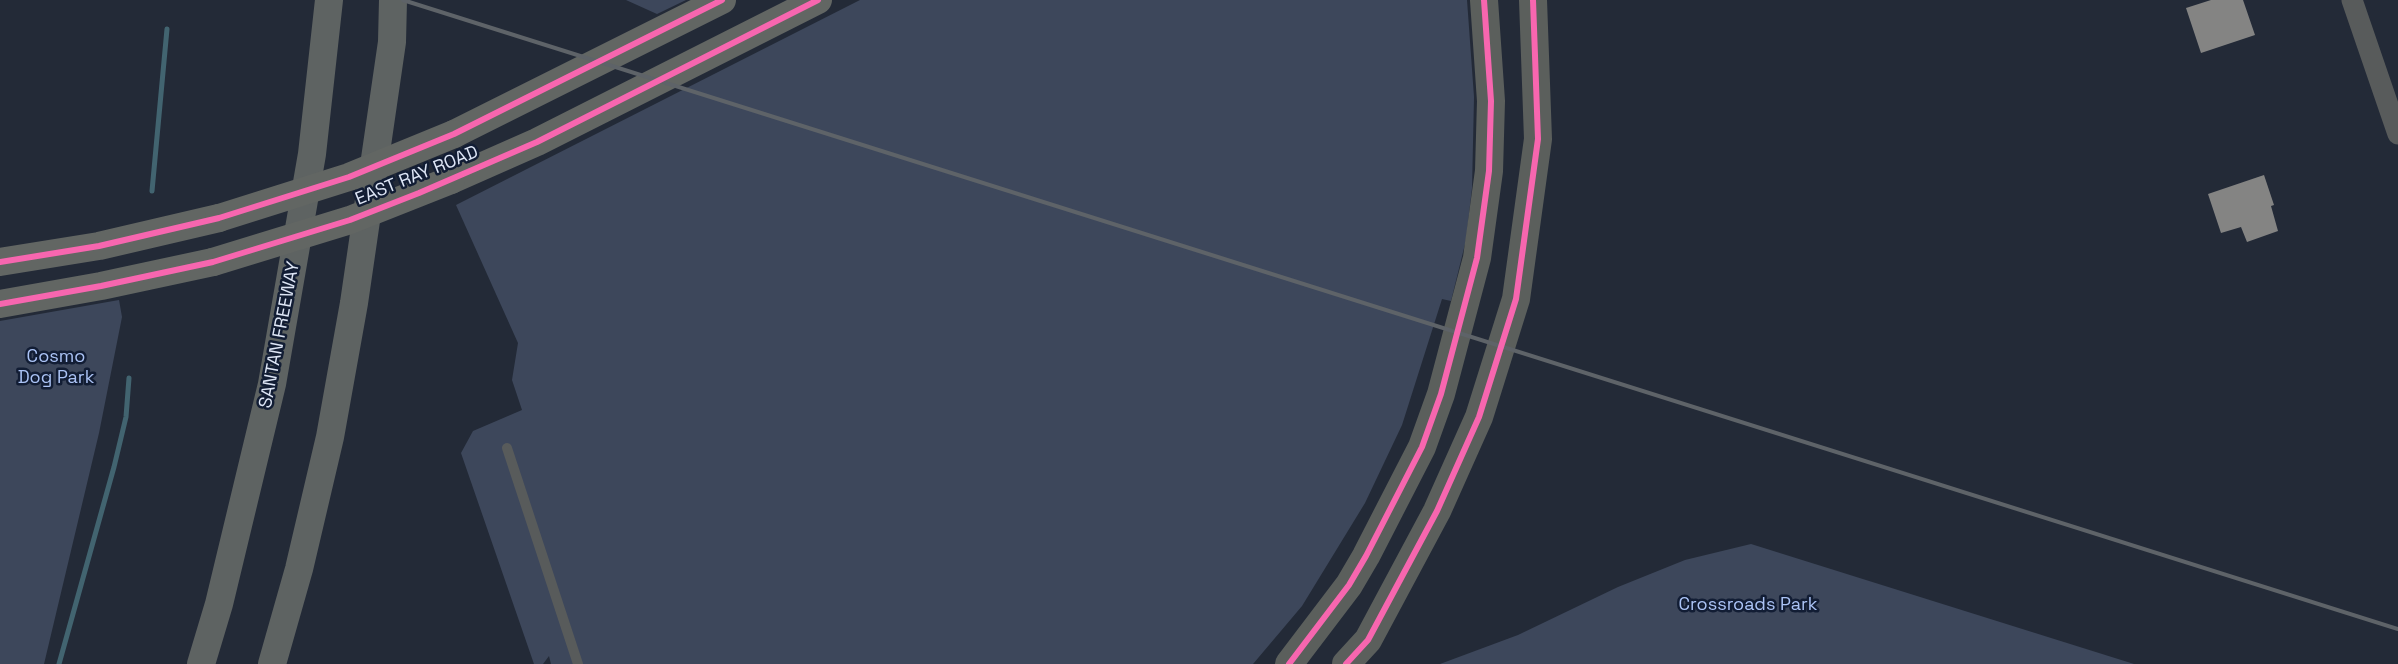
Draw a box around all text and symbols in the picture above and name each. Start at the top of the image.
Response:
street label: EAST RAY ROAD [352,142,482,210]
street label: SANTAN FREEWAY [255,260,305,410]
park label: Cosmo Dog Park [18,346,94,388]
park label: Crossroads Park [1679,594,1817,616]

